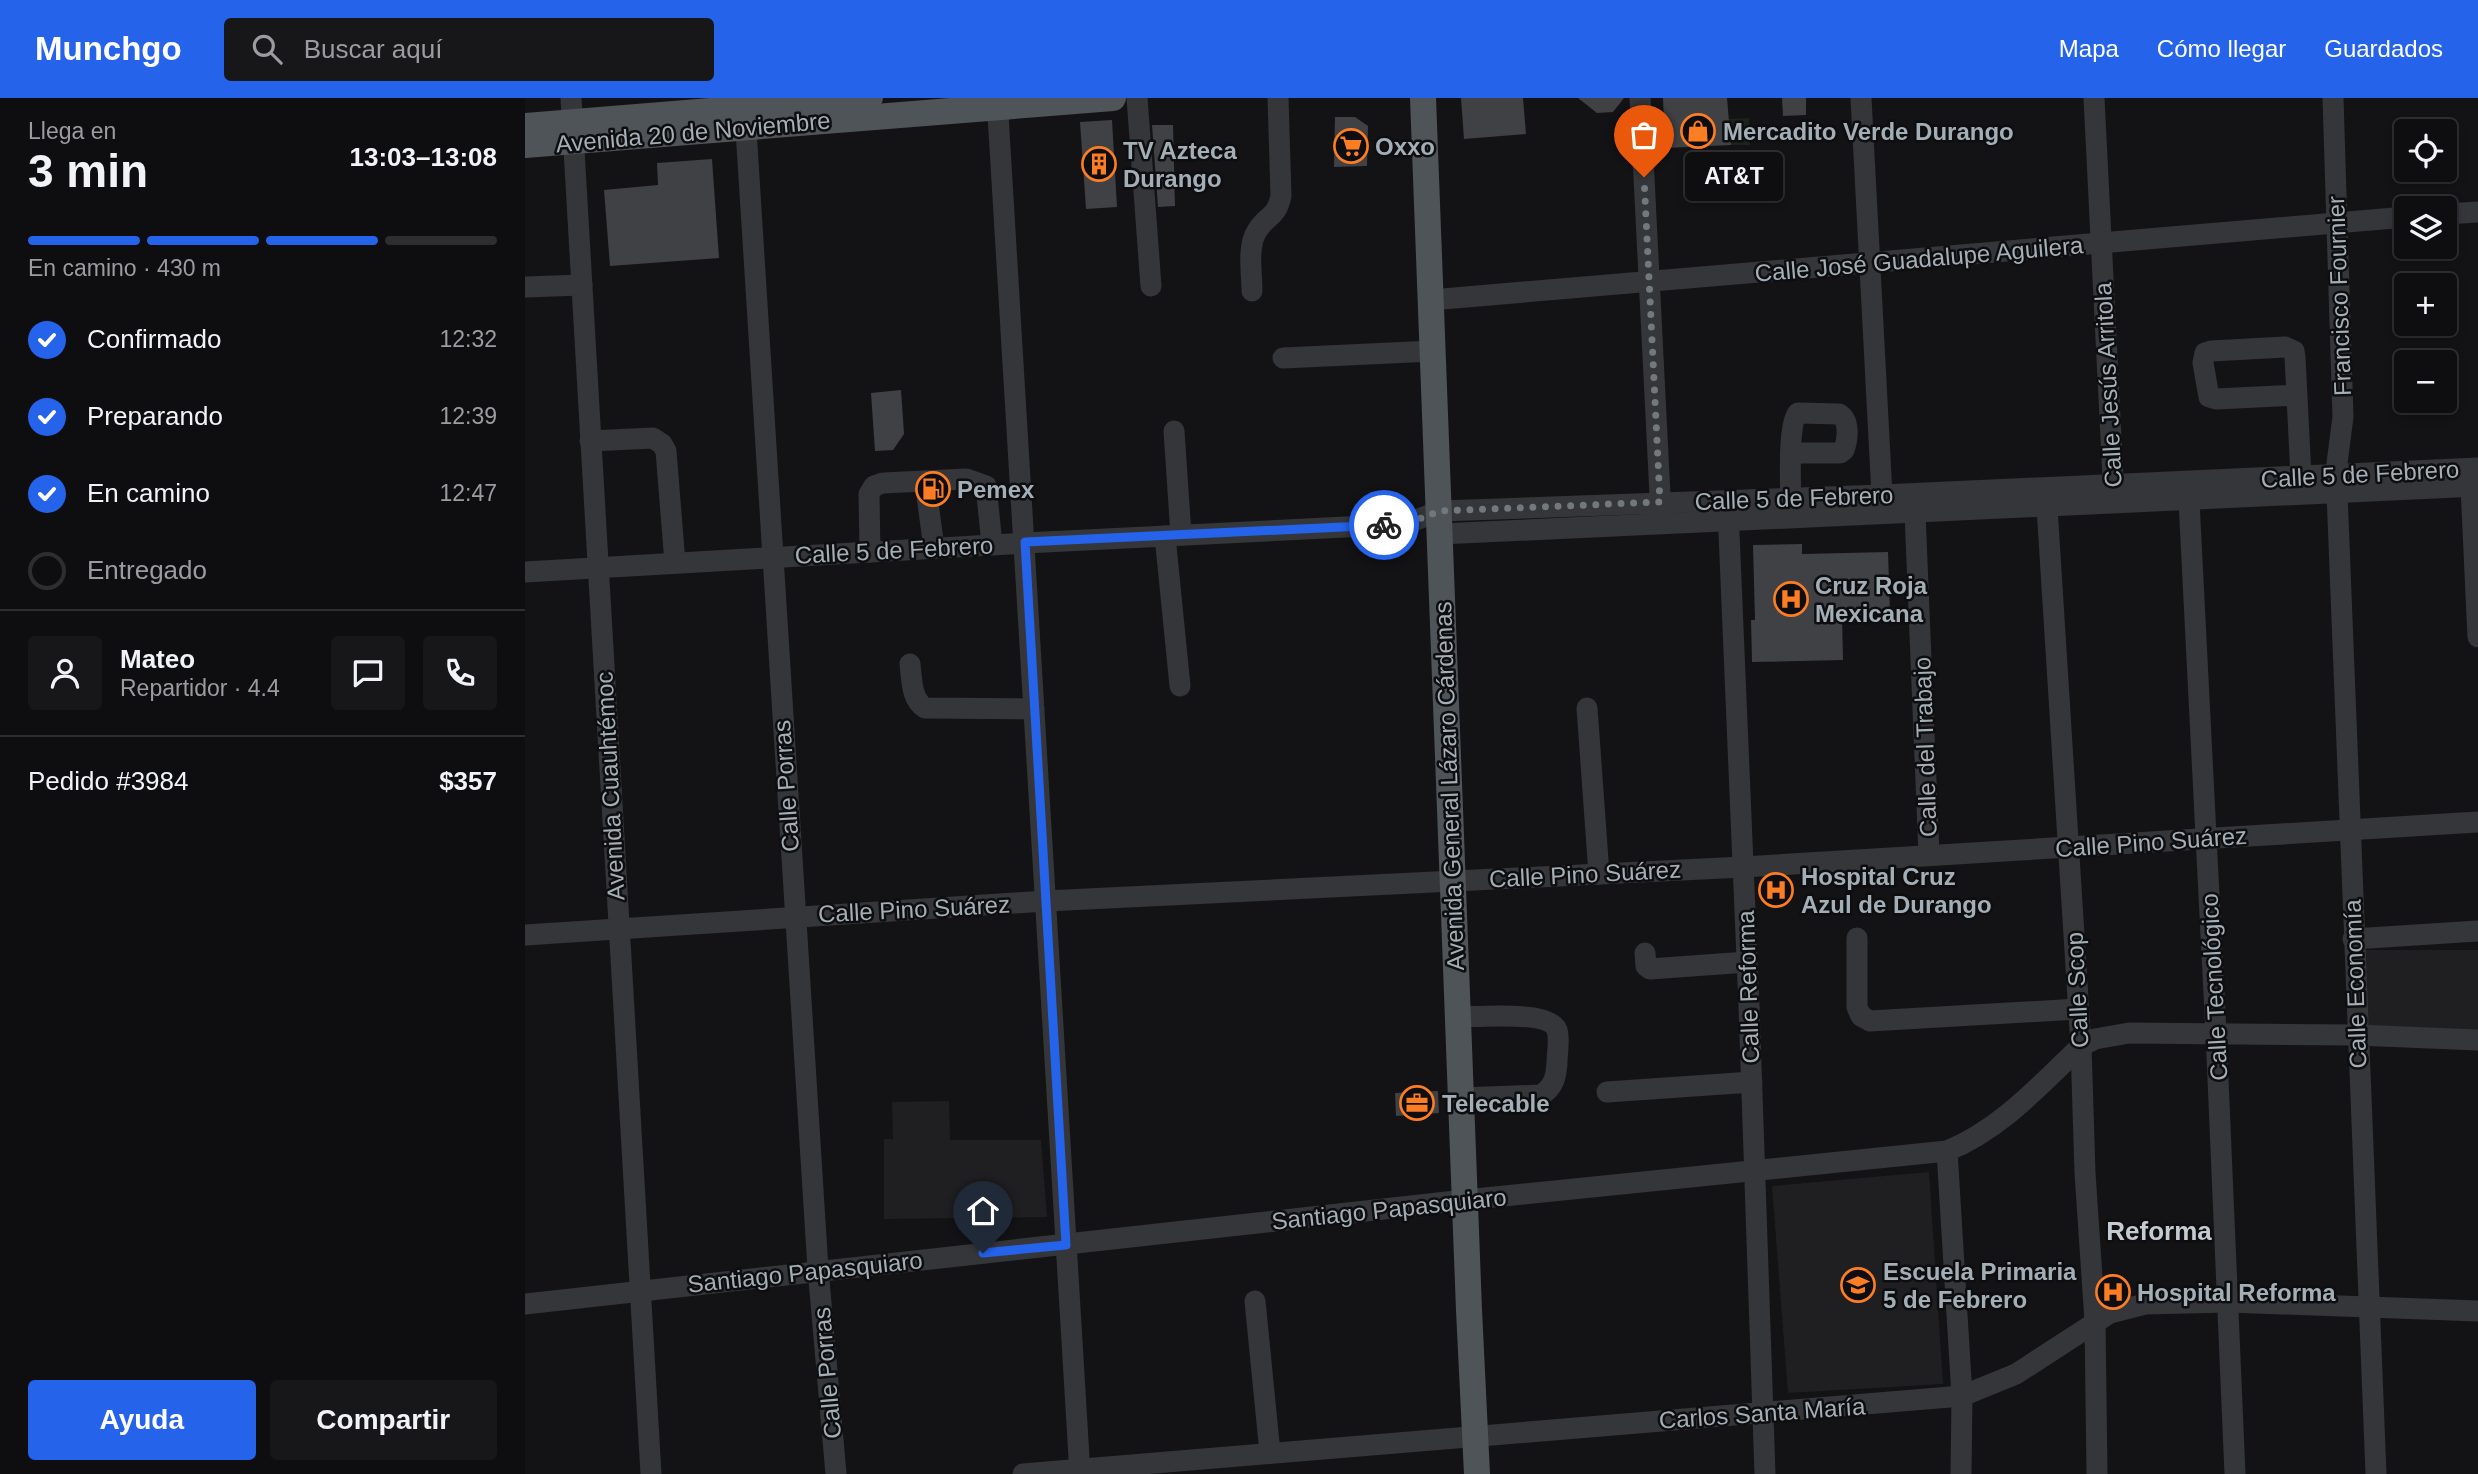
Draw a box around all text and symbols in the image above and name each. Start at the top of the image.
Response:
search box [224,18,714,81]
text: Munchgo [35,30,182,67]
icon: search [248,30,286,68]
text: Buscar aquí [304,34,442,64]
text: Mapa [2059,35,2119,62]
text: Cómo llegar [2157,35,2286,62]
text: Guardados [2324,35,2443,62]
pin [1614,105,1674,177]
street label: Avenida 20 de Noviembre [554,107,832,157]
shop icon: Mercadito Verde Durango [1679,112,1717,150]
icon: bag [1625,116,1663,154]
text: Llega en [28,118,116,144]
place label: Mercadito Verde Durango [1723,118,2014,145]
map controls [2394,119,2457,413]
button: locate [2394,119,2457,182]
supermarket icon: Oxxo [1332,127,1370,165]
place label: Oxxo [1375,133,1435,160]
place label: TV Azteca Durango [1123,137,1237,192]
text: 13:03–13:08 [350,142,497,172]
text: 3 min [28,145,148,197]
building icon: TV Azteca Durango [1080,145,1118,183]
callout: AT&T [1686,153,1784,202]
text: AT&T [1704,163,1764,189]
street label: Francisco Fournier [2322,196,2356,396]
button: layers [2394,196,2457,259]
street label: Calle José Guadalupe Aguilera [1754,231,2085,287]
text: En camino · 430 m [28,255,221,281]
button: + [2394,273,2457,336]
street label: Calle Jesús Arritola [2089,281,2127,488]
icon: check [28,321,66,359]
text: Confirmado [87,324,221,354]
text: 12:32 [439,326,497,352]
button: − [2394,350,2457,413]
icon: check [28,398,66,436]
text: Preparando [87,401,223,431]
text: 12:39 [439,403,497,429]
street label: Calle 5 de Febrero [2260,455,2460,493]
fuel station icon: Pemex [914,470,952,508]
icon: check [28,475,66,513]
place label: Pemex [957,476,1035,503]
text: En camino [87,478,210,508]
text: 12:47 [439,480,497,506]
street label: Calle 5 de Febrero [1694,481,1894,515]
courier [1349,490,1419,560]
icon: bike [1365,506,1403,544]
street label: Calle 5 de Febrero [794,531,994,569]
text: Entregado [87,555,207,585]
place label: Cruz Roja Mexicana [1815,572,1928,627]
hospital icon: Cruz Roja Mexicana [1772,580,1810,618]
street label: Avenida General Lázaro Cárdenas [1429,601,1469,971]
button: person [28,636,102,710]
button: chat [331,636,405,710]
button: phone [423,636,497,710]
text: Mateo [120,644,195,674]
street label: Calle del Trabajo [1908,657,1942,837]
street label: Avenida Cuauhtémoc [591,671,629,901]
text: Repartidor · 4.4 [120,675,280,701]
street label: Calle Porras [768,719,804,853]
text: Pedido #3984 [28,766,188,796]
text: $357 [439,766,497,796]
street label: Calle Pino Suárez [2054,822,2248,862]
street label: Calle Pino Suárez [1488,855,1682,893]
place label: Hospital Cruz Azul de Durango [1801,863,1992,918]
hospital icon: Hospital Cruz Azul de Durango [1757,871,1795,909]
street label: Calle Pino Suárez [817,890,1011,928]
street label: Calle Tecnológico [2196,893,2232,1081]
street label: Calle Economía [2339,898,2371,1069]
street label: Calle Reforma [1732,909,1764,1064]
street label: Calle Scop [2060,931,2094,1049]
office icon: Telecable [1398,1084,1436,1122]
place label: Telecable [1442,1090,1550,1117]
pin [953,1181,1013,1253]
street label: Santiago Papasquiaro [1270,1183,1508,1235]
icon: home [964,1192,1002,1230]
district label: Reforma [2106,1216,2212,1246]
street label: Santiago Papasquiaro [686,1246,924,1298]
place label: Escuela Primaria 5 de Febrero [1883,1258,2077,1313]
school or university icon: Escuela Primaria 5 de Febrero [1839,1266,1877,1304]
hospital icon: Hospital Reforma [2094,1273,2132,1311]
place label: Hospital Reforma [2137,1279,2336,1306]
street label: Calle Porras [808,1306,846,1440]
button: Ayuda [28,1380,256,1460]
button: Compartir [270,1380,497,1460]
street label: Carlos Santa María [1658,1392,1867,1434]

